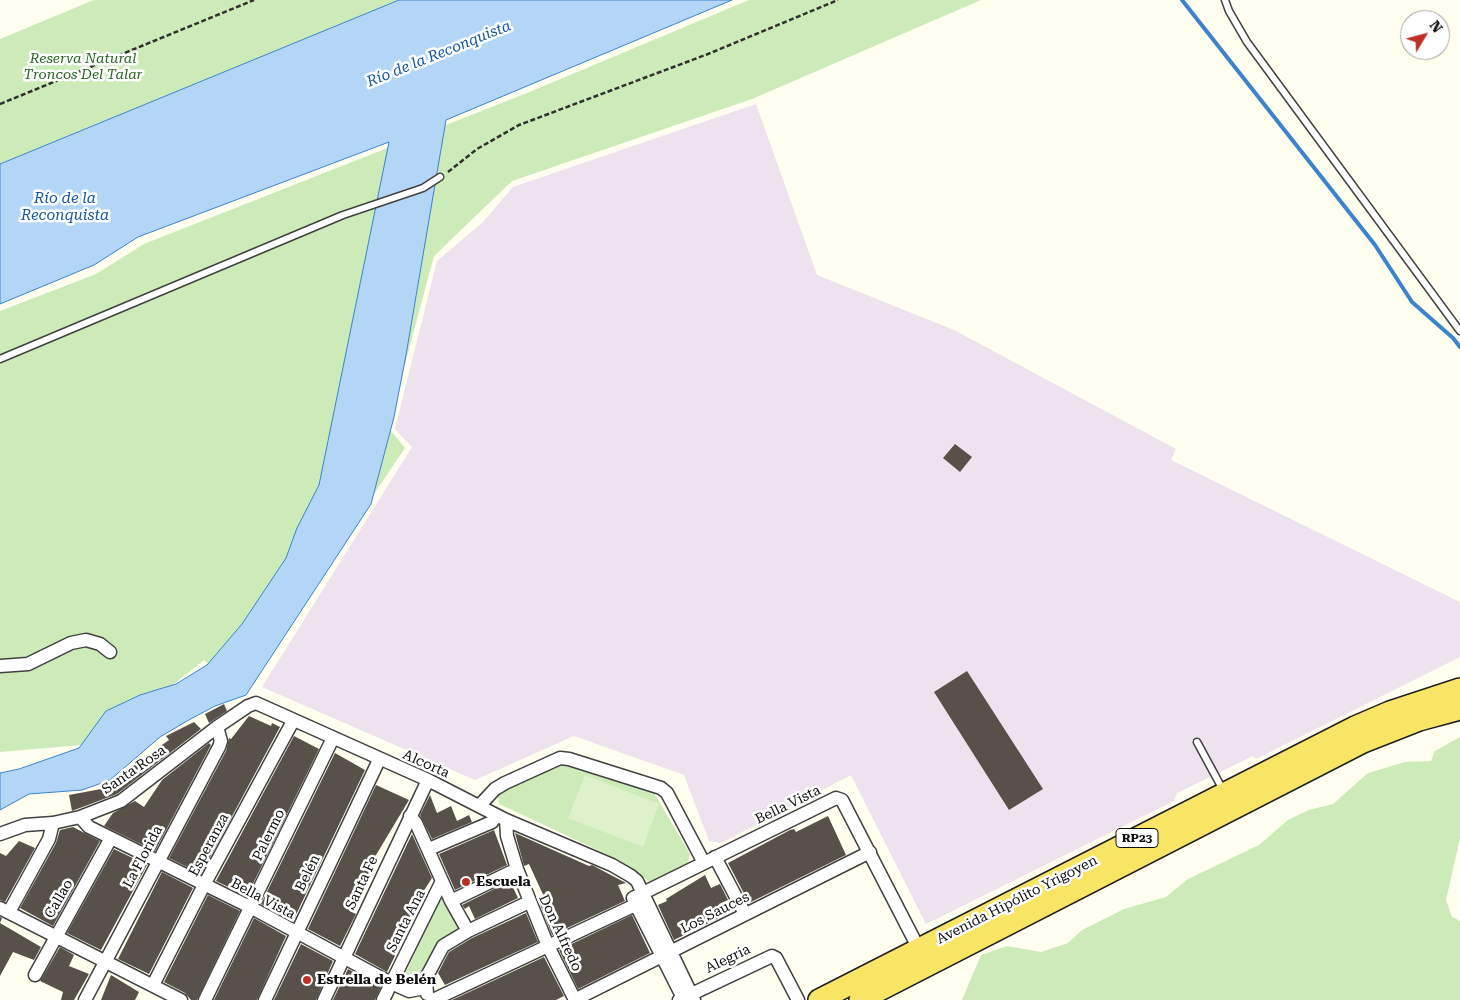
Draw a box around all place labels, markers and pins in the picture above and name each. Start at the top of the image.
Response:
place label: Escuela [476,874,531,890]
marker: Escuela [460,876,472,888]
place label: Estrella de Belén [317,972,436,988]
marker: Estrella de Belén [301,974,313,986]

